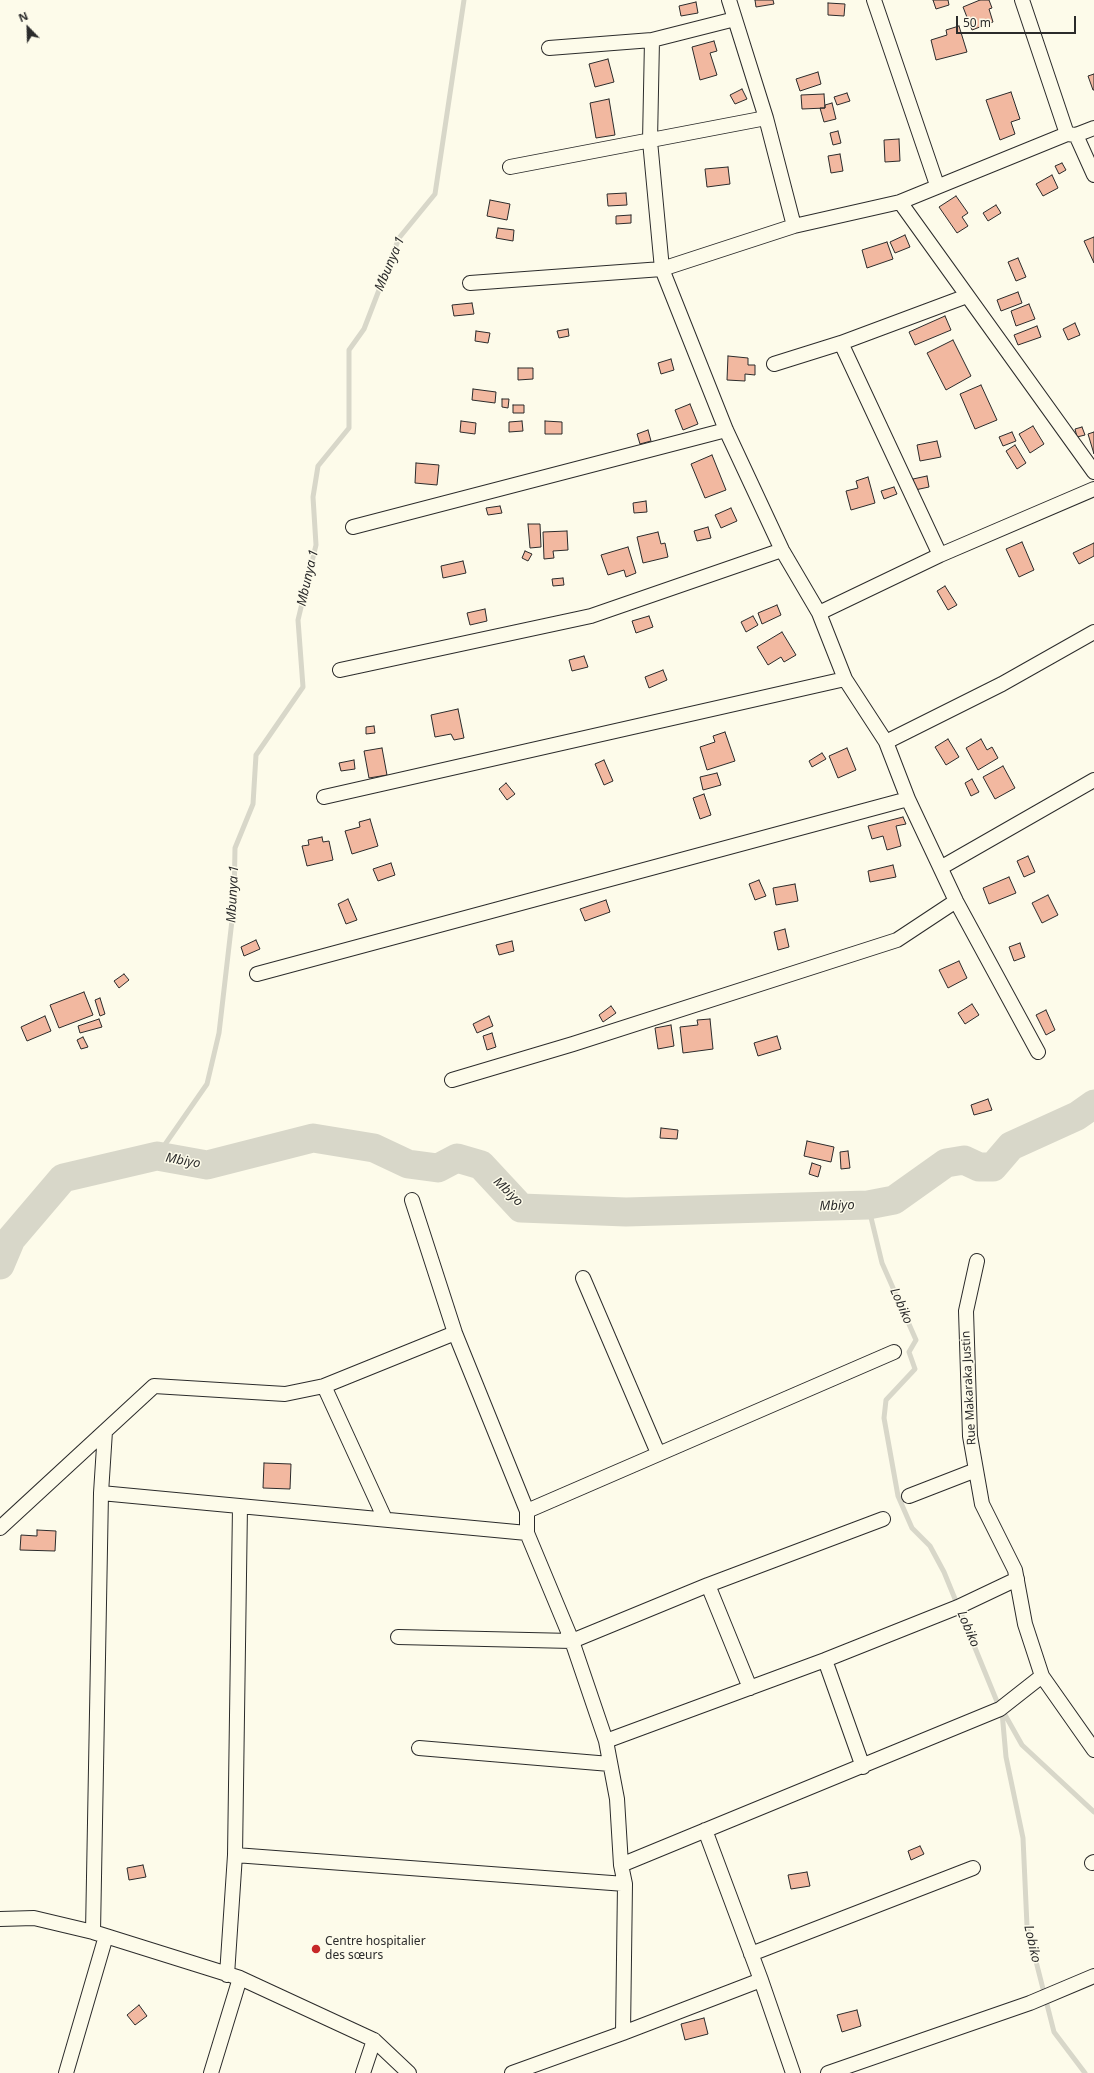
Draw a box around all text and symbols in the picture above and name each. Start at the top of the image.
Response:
north arrow [8,8,48,48]
text: N [16,8,30,25]
scale bar [958,8,1078,34]
text: 50 m [963,14,991,31]
water label: Mbunya 1 [372,234,408,294]
water label: Mbunya 1 [294,548,322,608]
water label: Mbunya 1 [224,865,242,923]
water label: Mbiyo [164,1150,202,1172]
water label: Mbiyo [490,1174,526,1210]
water label: Mbiyo [819,1198,855,1214]
water label: Lobiko [886,1286,916,1326]
street label: Rue Makaraka Justin [959,1330,979,1446]
water label: Lobiko [953,1609,983,1649]
water label: Lobiko [1020,1924,1044,1964]
place label: Centre hospitalier des sœurs [325,1935,426,1963]
marker: Centre hospitalier des sœurs [310,1943,322,1955]

